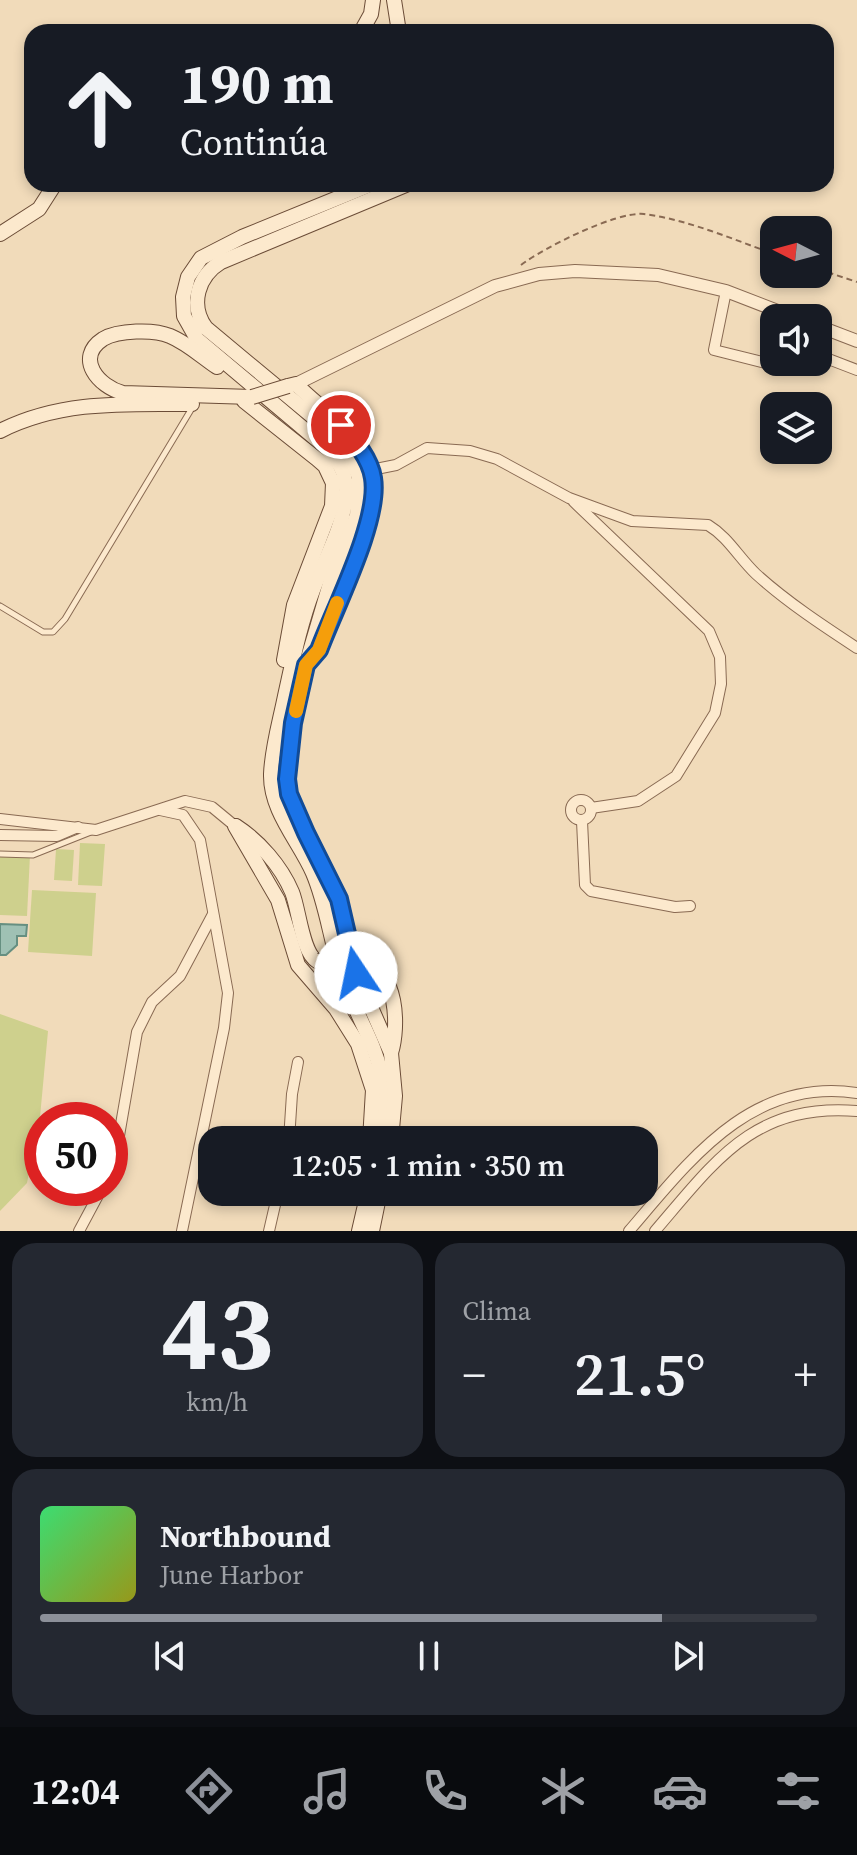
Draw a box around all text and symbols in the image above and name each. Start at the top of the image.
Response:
text: 190 m [180,45,334,122]
icon: ahead [48,56,152,160]
text: Continúa [180,118,328,167]
north arrow [760,216,832,288]
map controls [760,216,832,464]
button: sound [760,304,832,376]
pin [307,391,375,459]
button: layers [760,392,832,464]
icon: arrive [319,403,363,447]
position arrow [314,931,398,1015]
speed limit sign: 50 [24,1102,128,1206]
text: 12:05 · 1 min · 350 m [291,1145,565,1186]
text: 43 [161,1260,274,1403]
text: Clima [463,1293,531,1329]
text: 21.5° [574,1333,705,1415]
text: − [463,1344,486,1405]
text: + [794,1344,817,1405]
text: km/h [186,1384,248,1420]
text: Northbound [160,1516,331,1557]
text: June Harbor [160,1557,303,1593]
icon: previous [148,1634,192,1678]
icon: pause [407,1634,451,1678]
icon: next [666,1634,710,1678]
icon: directions [181,1763,237,1819]
icon: music [299,1763,355,1819]
icon: phone [417,1763,473,1819]
icon: climate [535,1763,591,1819]
icon: car [652,1763,708,1819]
icon: filters [770,1763,826,1819]
text: 12:04 [31,1767,120,1816]

